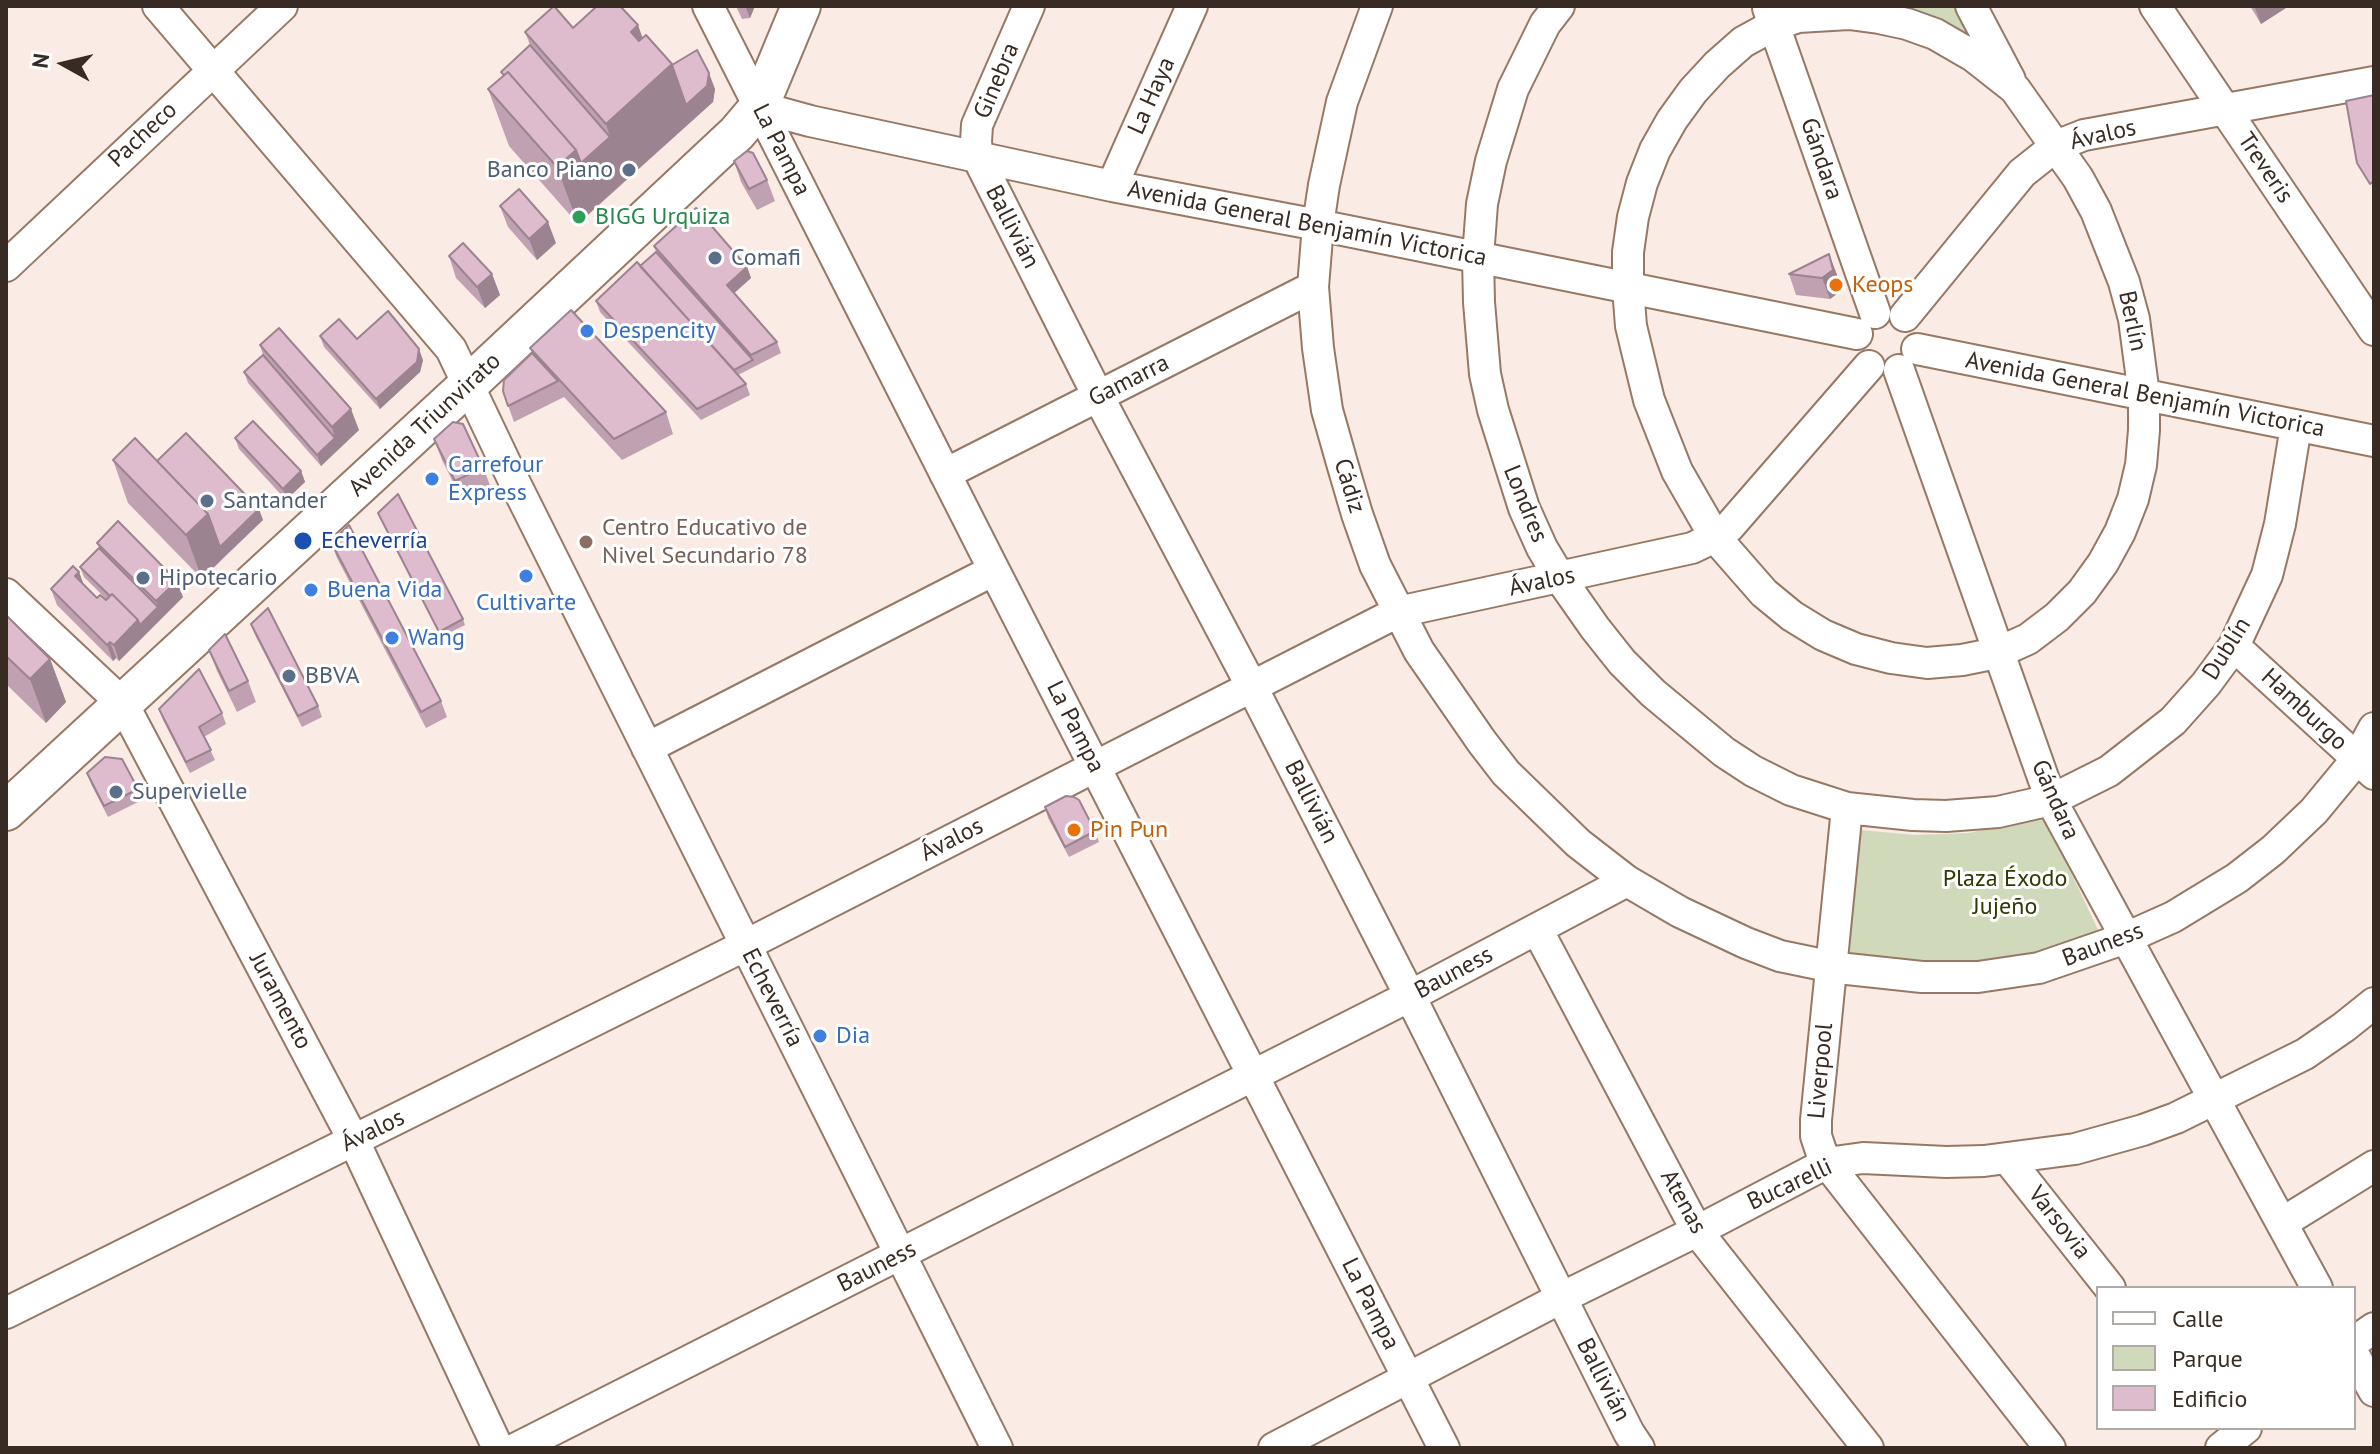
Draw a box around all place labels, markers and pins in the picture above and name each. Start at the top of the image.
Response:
place label: Banco Piano [487,156,613,184]
marker: Banco Piano [620,161,638,179]
place label: BIGG Urquiza [595,203,730,231]
marker: BIGG Urquiza [570,208,588,226]
place label: Comafi [731,244,801,272]
marker: Comafi [706,249,724,267]
place label: Keops [1852,271,1913,299]
marker: Keops [1827,276,1845,294]
place label: Despencity [603,317,716,345]
marker: Despencity [578,322,596,340]
place label: Carrefour Express [448,451,543,507]
marker: Carrefour Express [423,470,441,488]
place label: Santander [223,487,327,515]
marker: Santander [198,492,216,510]
place label: Centro Educativo de Nivel Secundario 78 [602,514,808,570]
place label: Echeverría [321,527,428,555]
marker: Echeverría [292,530,314,552]
marker: Centro Educativo de Nivel Secundario 78 [577,533,595,551]
place label: Hipotecario [159,564,277,592]
marker: Cultivarte [517,567,535,585]
marker: Hipotecario [134,569,152,587]
place label: Buena Vida [327,576,442,604]
marker: Buena Vida [302,581,320,599]
place label: Cultivarte [476,589,576,617]
place label: Wang [408,624,465,652]
marker: Wang [383,629,401,647]
place label: BBVA [305,662,360,690]
marker: BBVA [280,667,298,685]
place label: Supervielle [132,778,247,806]
marker: Supervielle [107,783,125,801]
place label: Pin Pun [1090,816,1168,844]
marker: Pin Pun [1065,821,1083,839]
place label: Dia [836,1022,870,1050]
marker: Dia [811,1027,829,1045]

